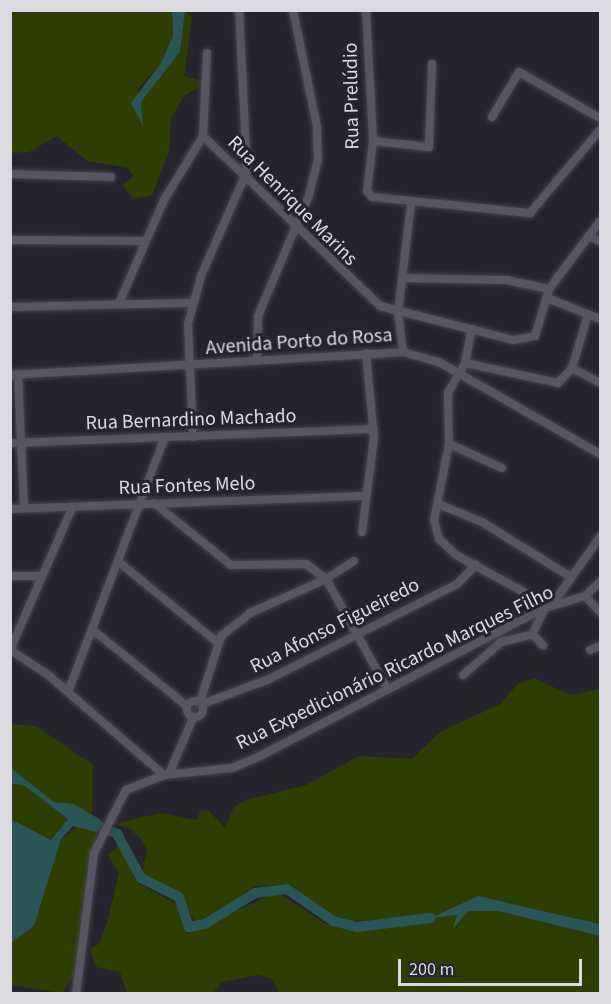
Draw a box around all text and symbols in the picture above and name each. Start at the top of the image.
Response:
street label: Rua Prelúdio [339,42,365,150]
street label: Rua Henrique Marins [222,131,362,271]
street label: Avenida Porto do Rosa [205,323,393,361]
street label: Rua Bernardino Machado [85,404,297,436]
street label: Rua Fontes Melo [118,472,256,500]
street label: Rua Afonso Figueiredo [246,573,424,679]
street label: Rua Expedicionário Ricardo Marques Filho [232,580,558,756]
scale bar [401,947,586,985]
text: 200 m [409,957,454,982]

